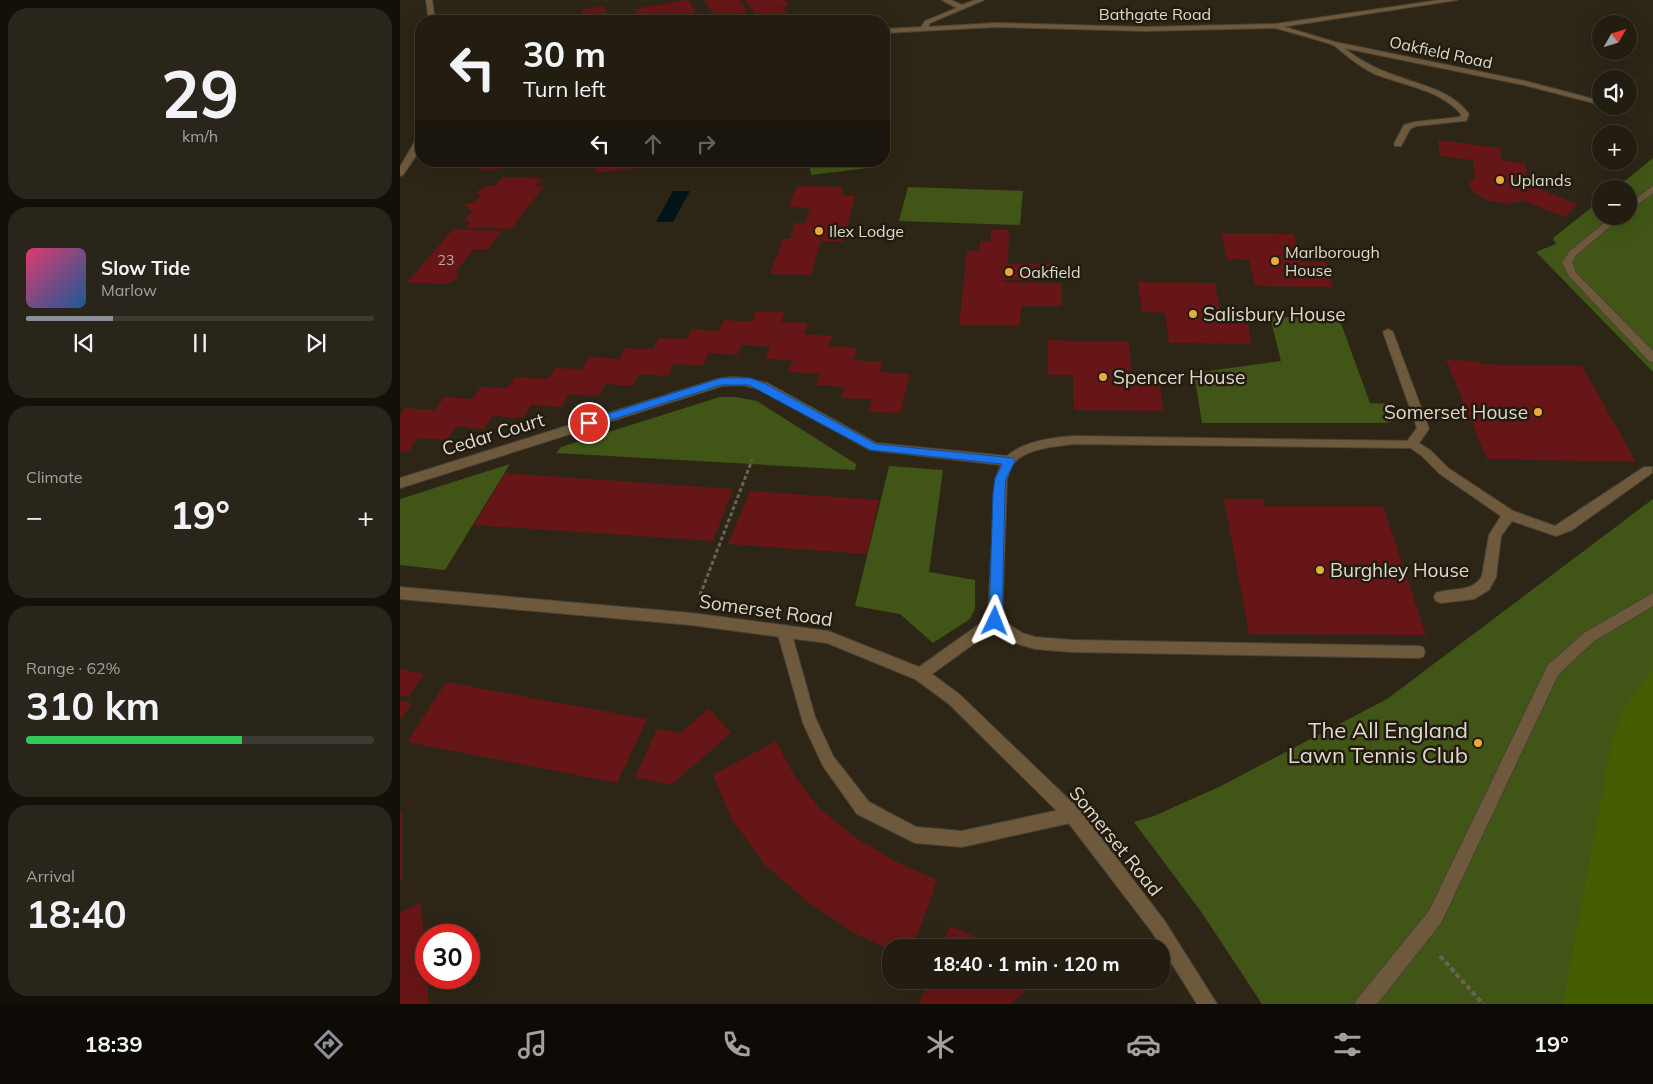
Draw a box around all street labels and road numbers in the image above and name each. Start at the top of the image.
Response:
street label: Bathgate Road [1099,4,1211,24]
street label: Oakfield Road [1388,31,1494,73]
street label: Cedar Court [439,407,547,461]
street label: Somerset Road [698,589,834,631]
street label: Somerset Road [1064,781,1168,901]

